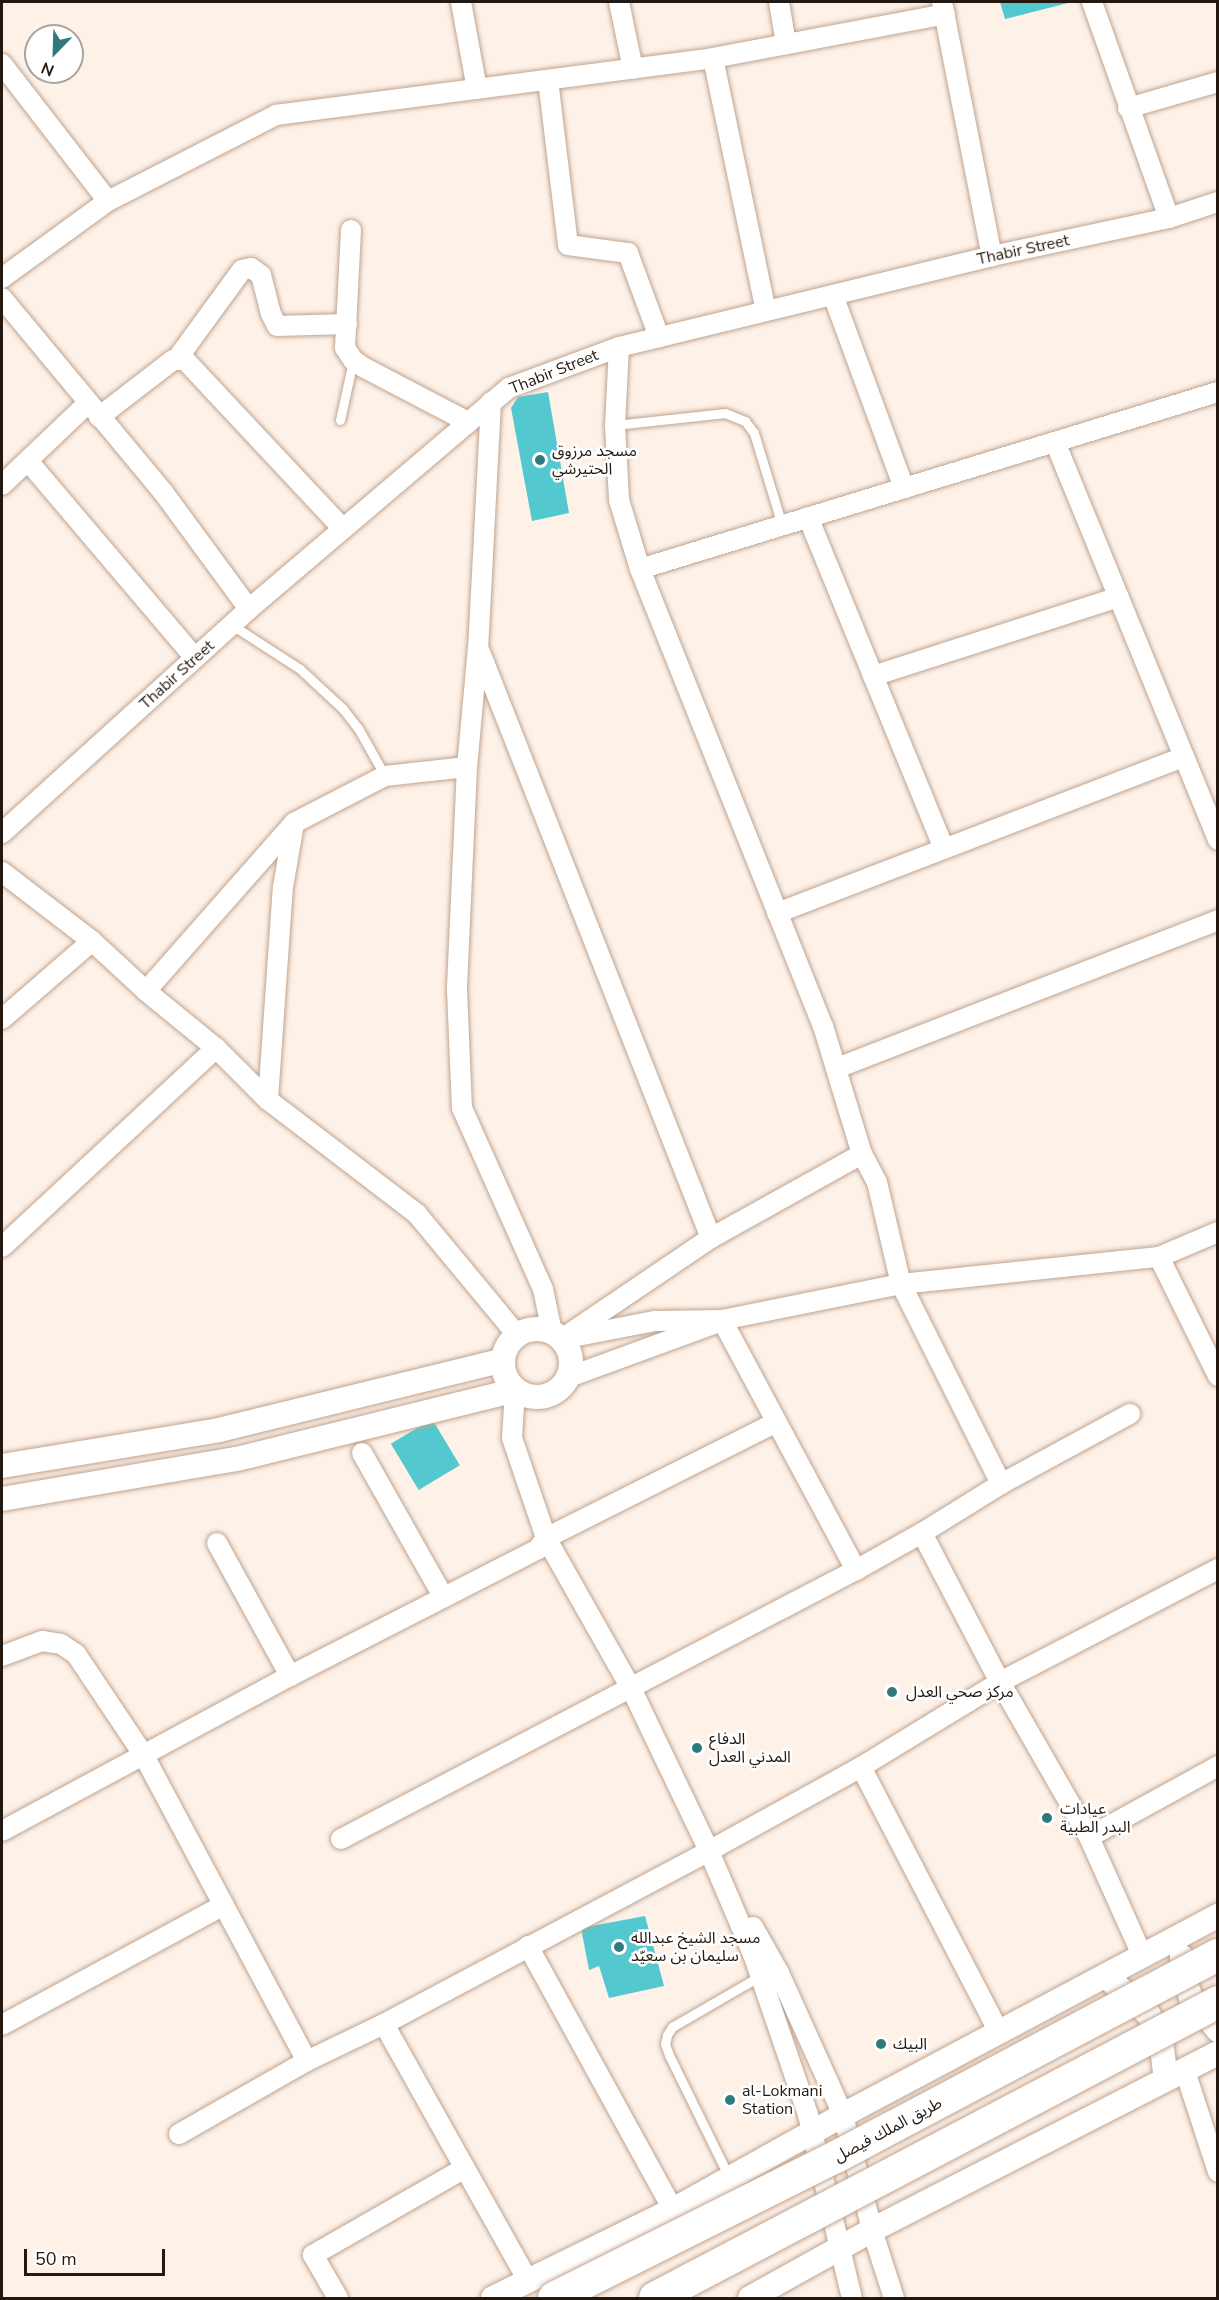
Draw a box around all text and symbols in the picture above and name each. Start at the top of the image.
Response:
north arrow [24,24,84,84]
text: N [38,56,58,81]
street label: Thabir Street [975,231,1071,269]
street label: Thabir Street [507,346,601,398]
place label: مسجد مرزوق الحتيرشي [552,441,637,479]
marker: مسجد مرزوق الحتيرشي [533,453,547,467]
street label: Thabir Street [136,637,218,713]
place label: مركز صحي العدل [906,1682,1014,1702]
marker: مركز صحي العدل [883,1683,901,1701]
place label: الدفاع المدني العدل [709,1729,791,1767]
marker: الدفاع المدني العدل [690,1741,704,1755]
place label: عيادات البدر الطبية [1060,1799,1131,1837]
marker: عيادات البدر الطبية [1038,1809,1056,1827]
place label: مسجد الشيخ عبدالله سليمان بن سعيّد [631,1928,760,1966]
marker: مسجد الشيخ عبدالله سليمان بن سعيّد [612,1940,626,1954]
place label: البيك [893,2034,927,2054]
marker: البيك [874,2037,888,2051]
place label: al-Lokmani Station [742,2081,822,2119]
marker: al-Lokmani Station [723,2093,737,2107]
street label: طريق الملك فيصل [831,2094,945,2166]
scale bar [27,2237,168,2275]
text: 50 m [35,2247,77,2271]

